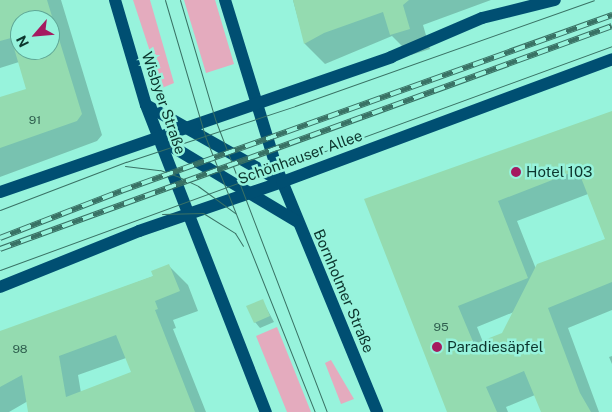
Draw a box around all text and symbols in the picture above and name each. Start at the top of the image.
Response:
north arrow [10,10,60,60]
text: N [13,33,32,50]
street label: Wisbyer Straße [138,49,190,157]
house number: 91 [29,114,41,128]
street label: Schönhauser Allee [235,126,365,188]
place label: Hotel 103 [526,163,592,181]
marker: Hotel 103 [510,166,522,178]
street label: Bornholmer Straße [310,226,378,356]
house number: 95 [433,321,449,335]
place label: Paradiesäpfel [447,338,543,356]
marker: Paradiesäpfel [431,341,443,353]
house number: 98 [12,343,28,357]

